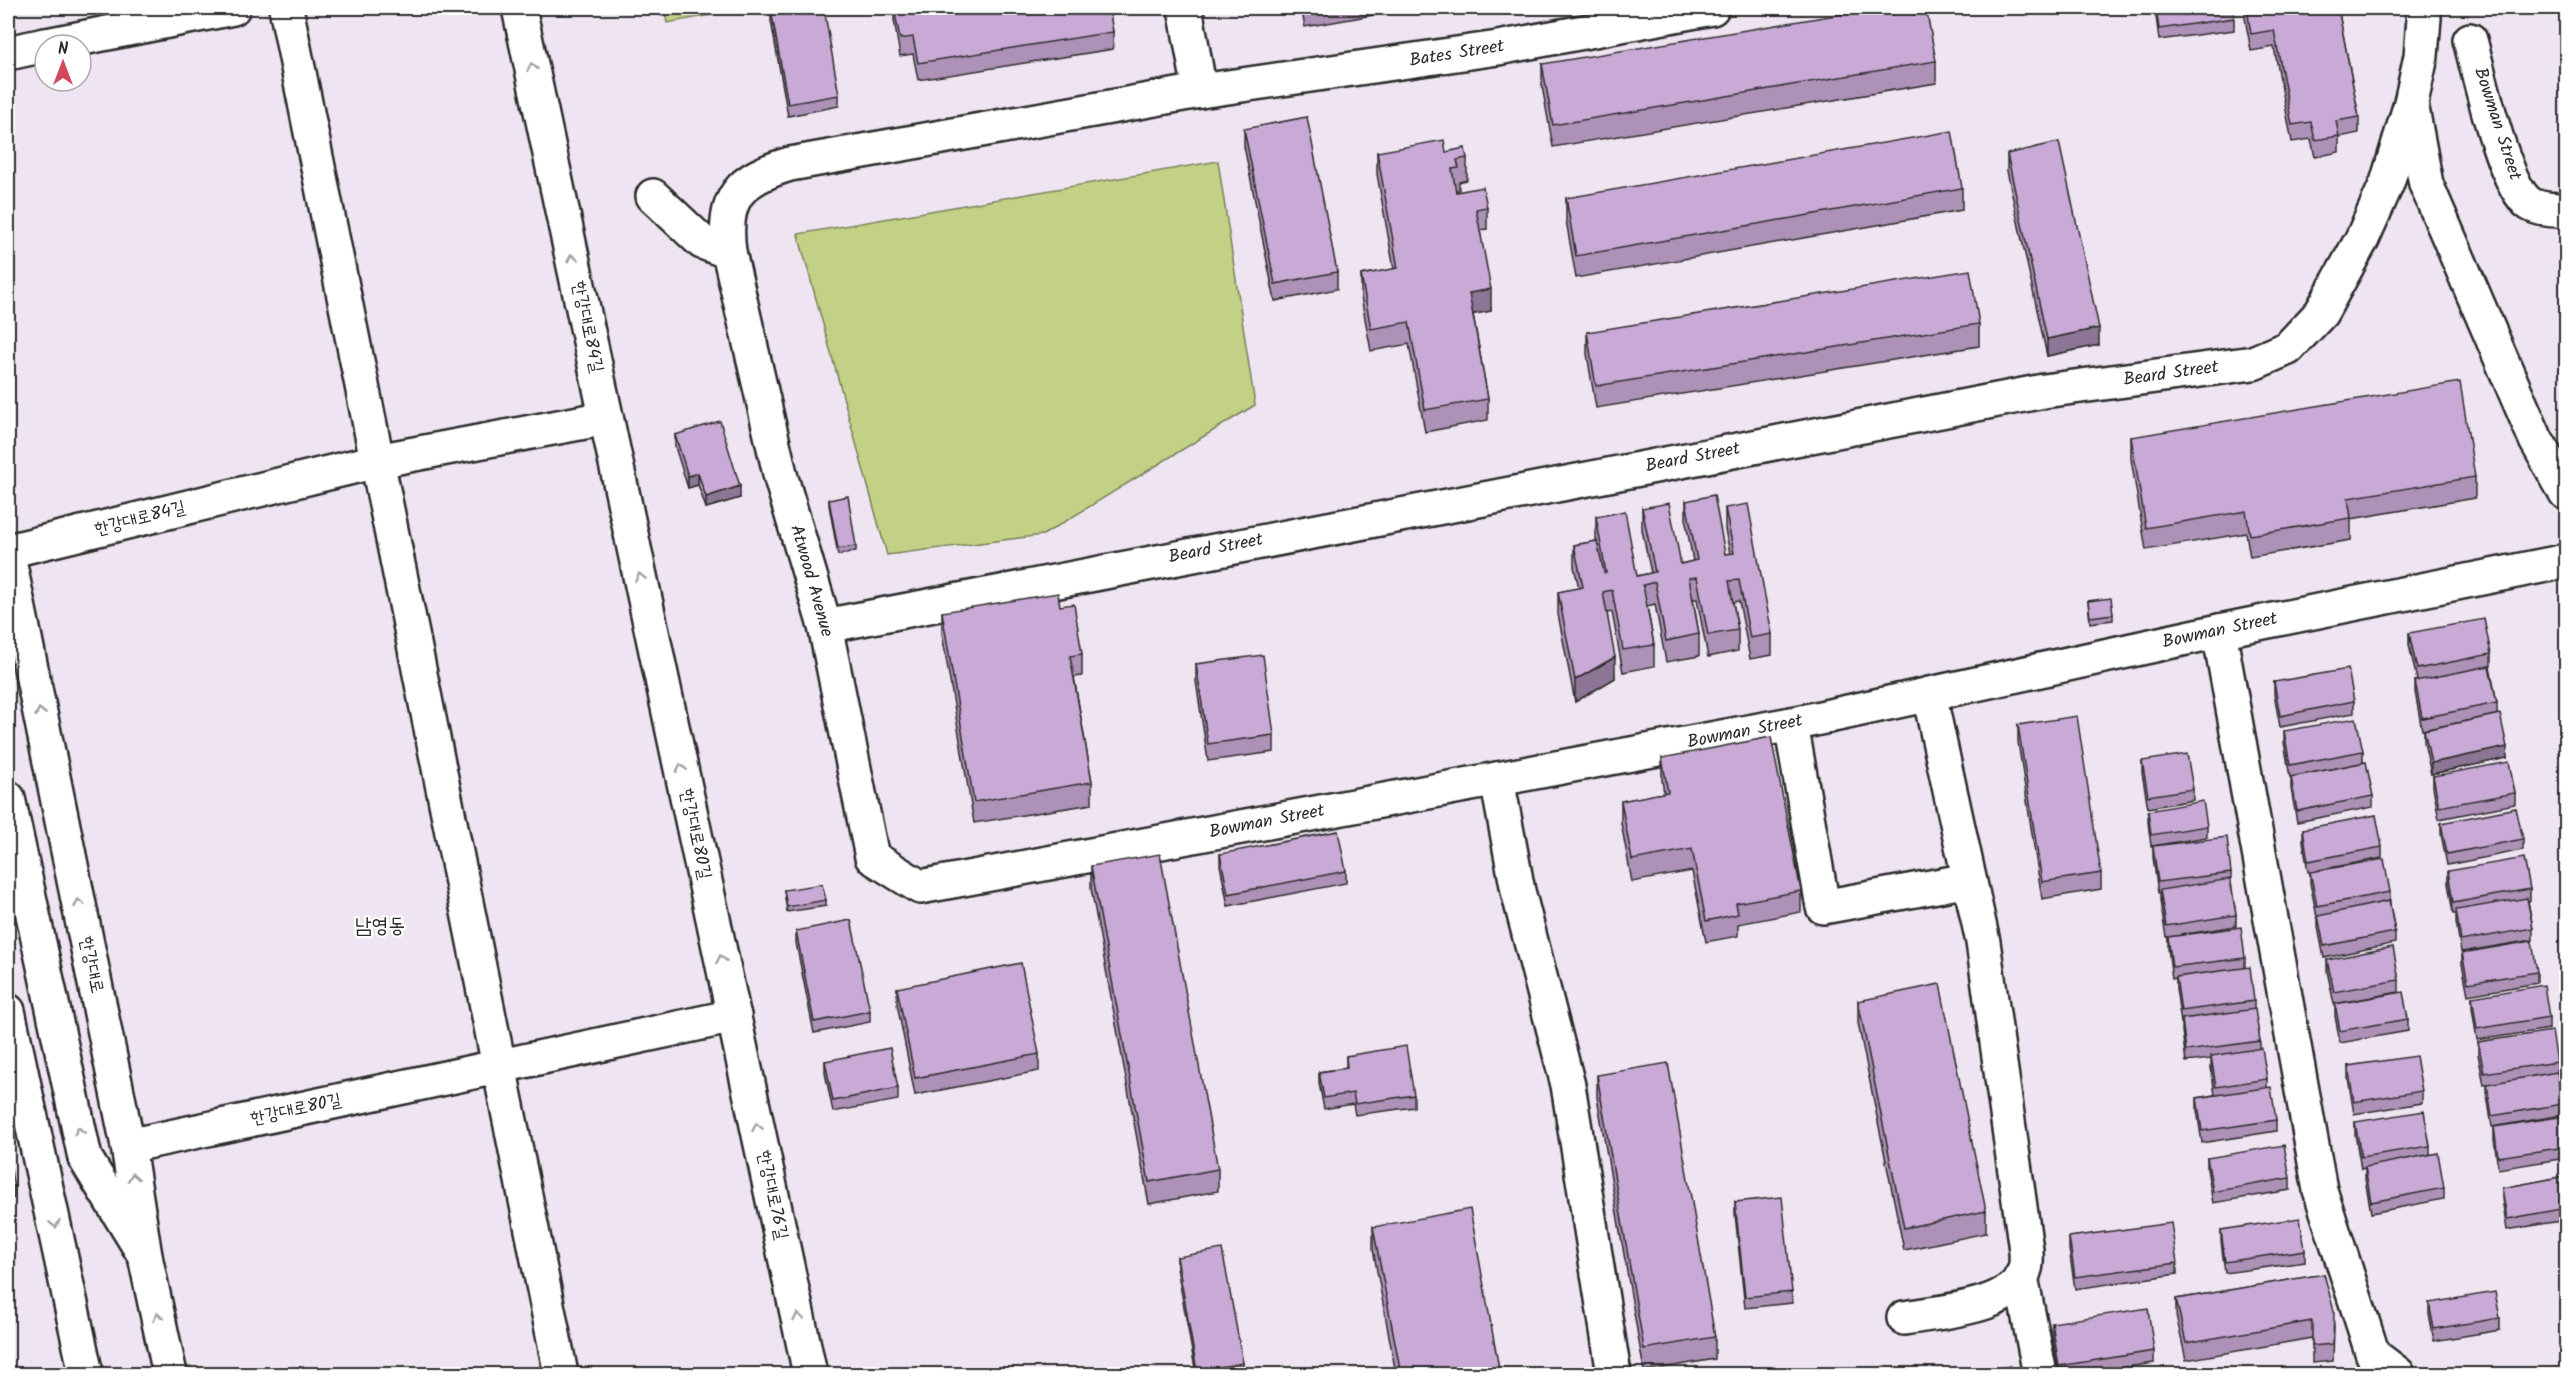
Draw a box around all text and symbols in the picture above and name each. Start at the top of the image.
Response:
street label: Bates Street [1408,32,1507,76]
north arrow [33,33,93,93]
text: N [58,37,68,62]
one-way arrow [526,63,539,73]
street label: Bowman Street [2465,64,2529,185]
one-way arrow [567,253,580,263]
street label: 한강대로84길 [563,278,611,376]
street label: Beard Street [2122,353,2221,395]
street label: Beard Street [1643,434,1744,481]
street label: 한강대로84길 [91,494,189,544]
street label: Atwood Avenue [781,521,841,641]
street label: Beard Street [1166,525,1267,572]
one-way arrow [634,572,647,582]
street label: Bowman Street [2160,604,2281,657]
street label: Bowman Street [1685,706,1806,757]
one-way arrow [34,708,47,718]
one-way arrow [675,763,688,773]
street label: 한강대로80길 [671,786,719,883]
street label: Bowman Street [1207,796,1328,847]
one-way arrow [73,899,86,909]
district label: 남영동 [355,910,405,943]
street label: 한강대로 [71,934,111,996]
one-way arrow [716,954,729,964]
street label: 한강대로80길 [248,1086,345,1134]
one-way arrow [751,1122,764,1132]
one-way arrow [73,1126,86,1136]
street label: 한강대로76길 [748,1148,796,1243]
one-way arrow [127,1172,139,1182]
one-way arrow [47,1218,60,1228]
one-way arrow [152,1313,165,1323]
one-way arrow [792,1313,805,1323]

